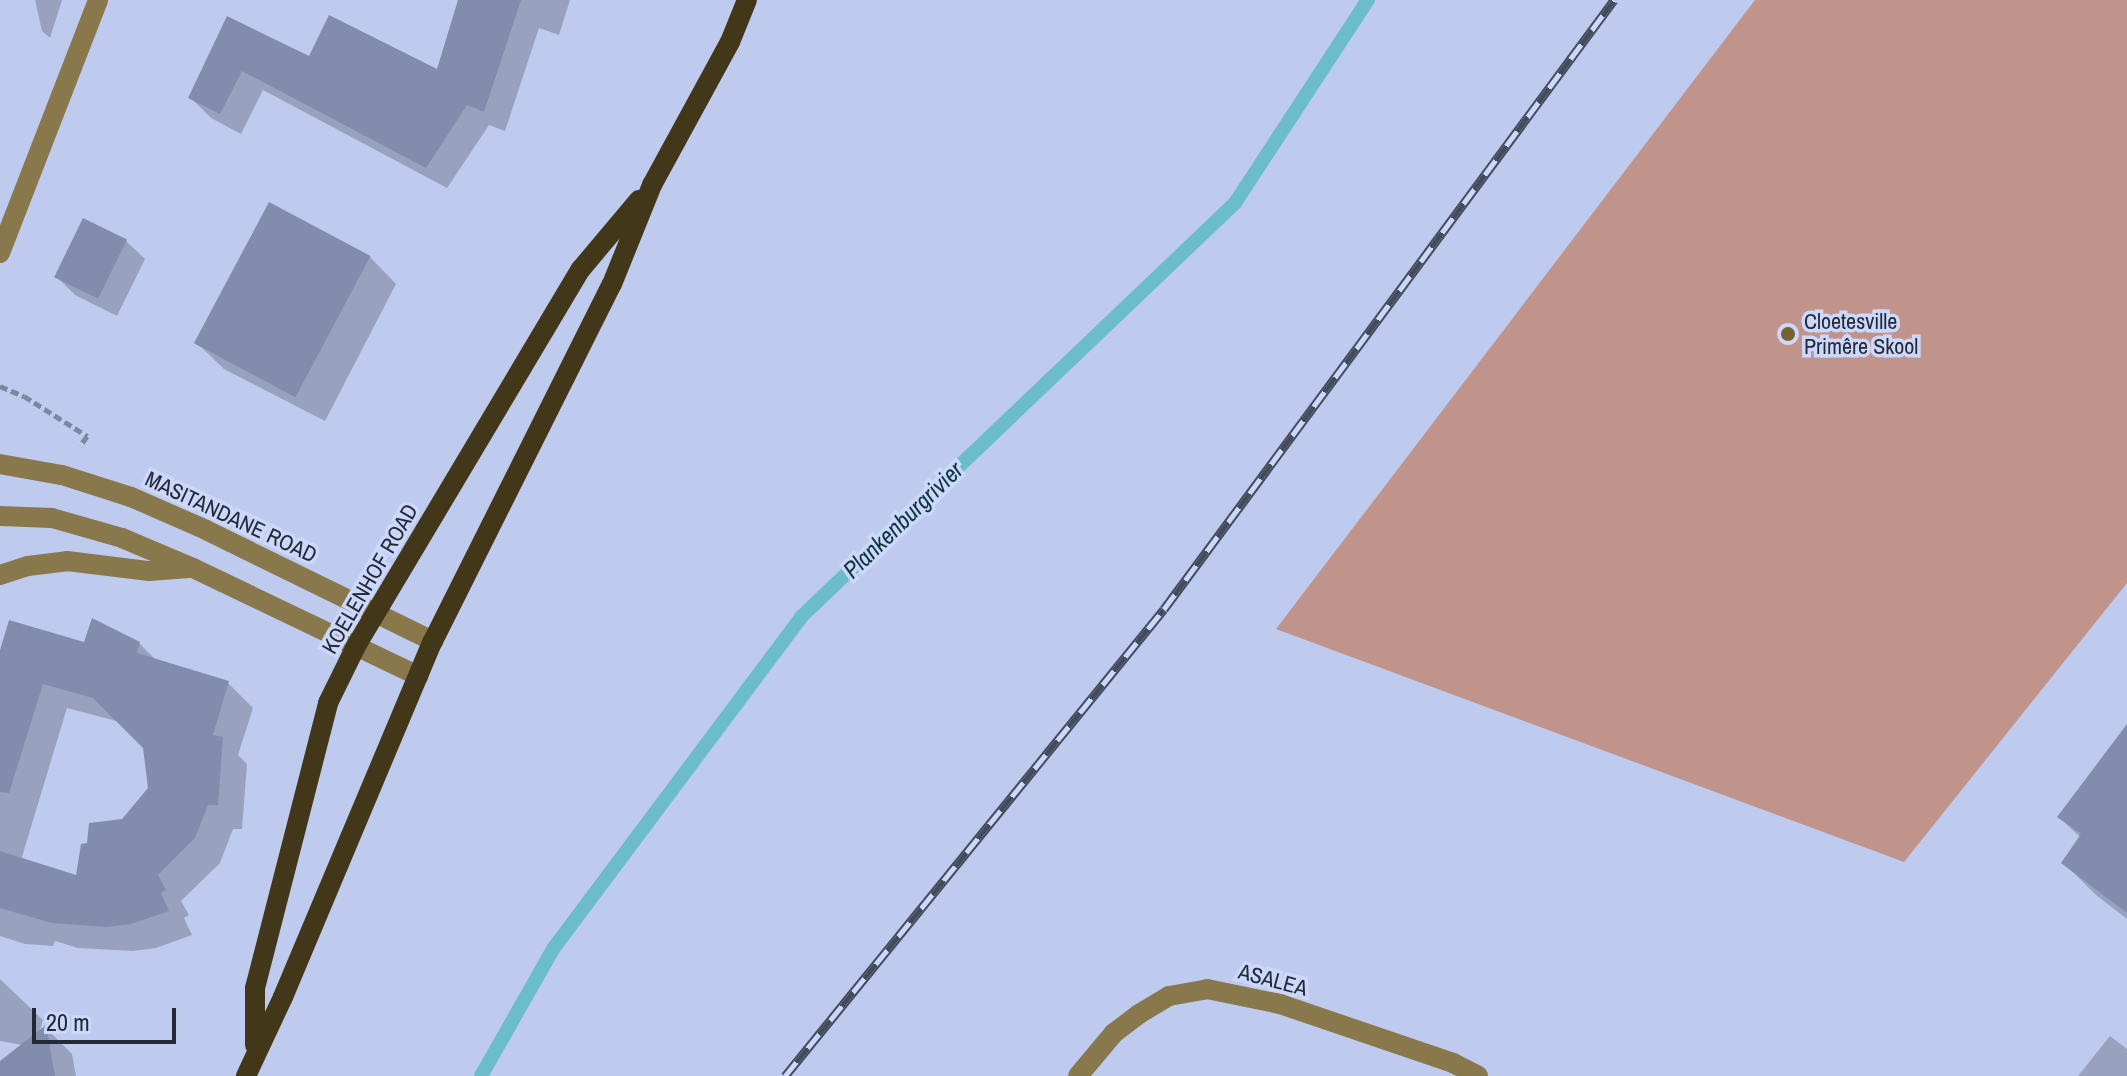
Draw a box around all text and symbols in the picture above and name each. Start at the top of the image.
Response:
place label: Cloetesville Primêre Skool [1804,308,1918,360]
marker: Cloetesville Primêre Skool [1779,325,1797,343]
water label: Plankenburgrivier [837,456,969,584]
street label: MASITANDANE ROAD [141,466,321,568]
street label: KOELENHOF ROAD [316,499,424,659]
street label: ASALEA [1236,958,1310,1002]
scale bar [36,992,180,1042]
text: 20 m [46,1006,90,1038]

